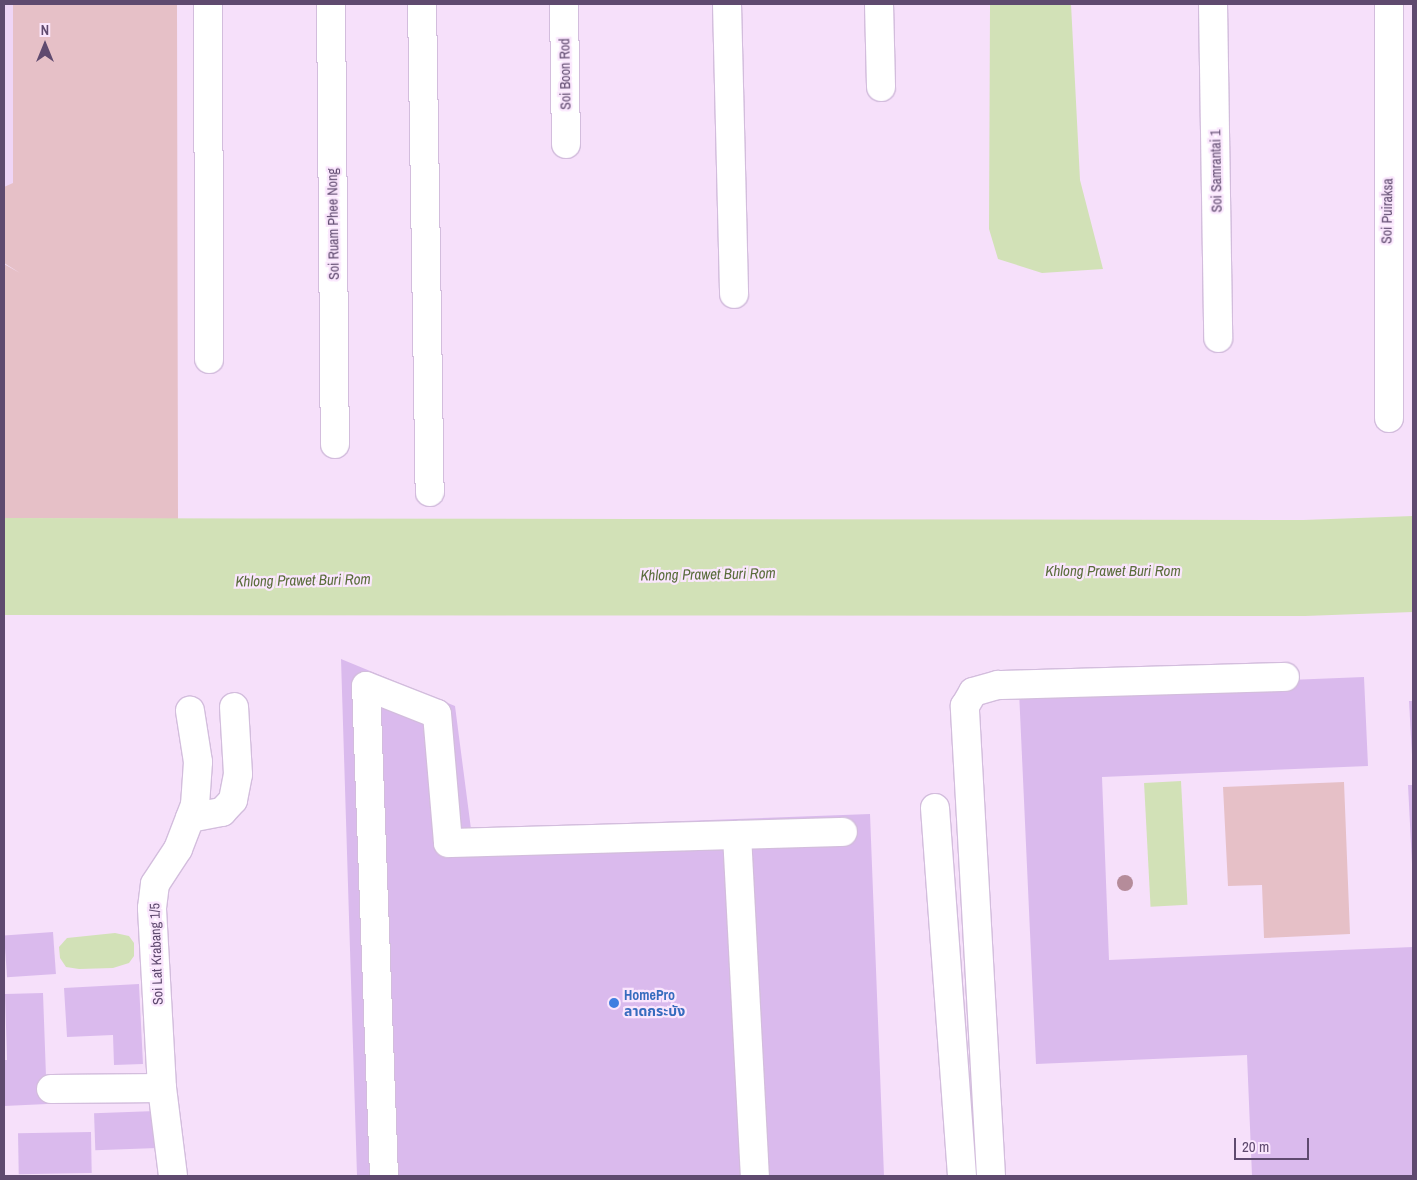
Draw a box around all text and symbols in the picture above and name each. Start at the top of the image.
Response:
north arrow [20,20,70,70]
text: N [41,21,49,39]
street label: Soi Boon Rod [556,38,574,110]
street label: Soi Samrantai 1 [1207,129,1225,213]
street label: Soi Ruam Phee Nong [324,168,342,280]
street label: Soi Puiraksa [1378,178,1396,244]
water label: Khlong Prawet Buri Rom [1045,562,1181,580]
water label: Khlong Prawet Buri Rom [640,564,776,584]
water label: Khlong Prawet Buri Rom [235,570,371,590]
street label: Soi Lat Krabang 1/5 [146,903,166,1005]
place label: HomePro ลาดกระบัง [624,987,685,1020]
marker: HomePro ลาดกระบัง [608,997,620,1009]
scale bar [1237,1128,1312,1160]
text: 20 m [1242,1136,1269,1157]

